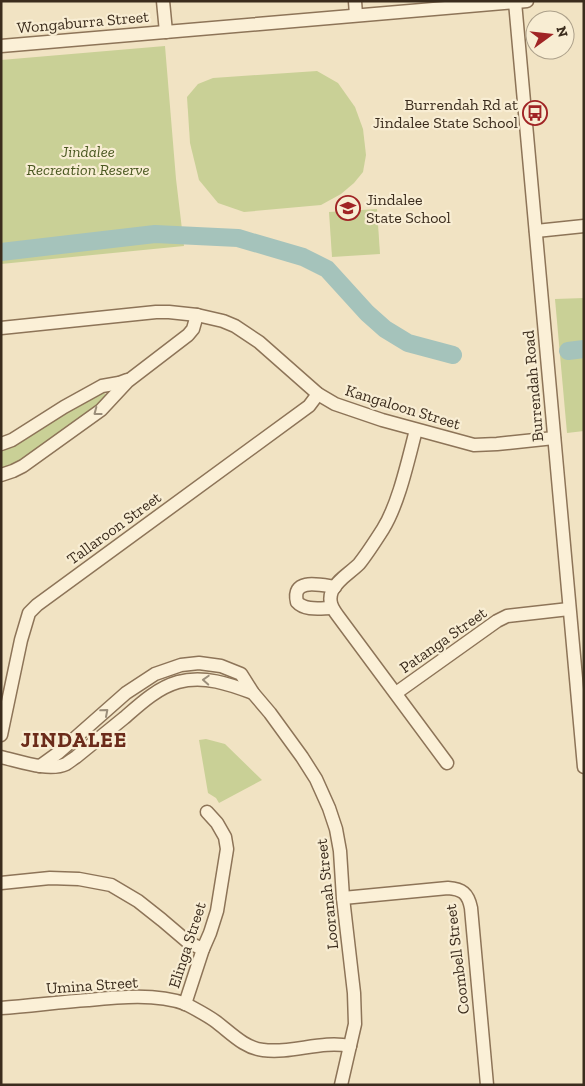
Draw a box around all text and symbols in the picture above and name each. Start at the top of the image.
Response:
street label: Wongaburra Street [16,7,150,37]
north arrow [525,10,575,60]
text: N [552,24,572,39]
place label: Burrendah Rd at Jindalee State School [373,95,518,132]
bus stop icon: Burrendah Rd at Jindalee State School [522,100,548,126]
park label: Jindalee Recreation Reserve [27,142,149,179]
place label: Jindalee State School [366,190,451,227]
school or university icon: Jindalee State School [335,195,361,221]
street label: Burrendah Road [519,329,547,443]
street label: Kangaloon Street [343,380,463,434]
one-way arrow [93,406,103,415]
street label: Tallaroon Street [63,488,165,568]
street label: Patanga Street [396,603,490,677]
one-way arrow [202,675,210,686]
one-way arrow [99,709,108,718]
district label: JINDALEE [21,727,127,752]
street label: Looranah Street [312,838,342,950]
street label: Elinga Street [164,899,210,991]
street label: Coombell Street [441,903,473,1015]
street label: Umina Street [45,972,139,998]

